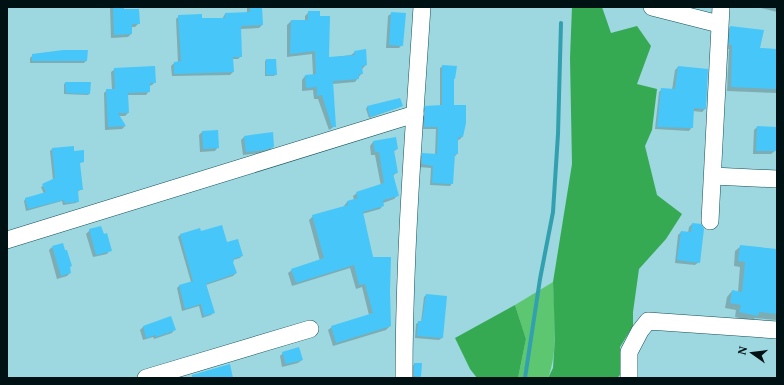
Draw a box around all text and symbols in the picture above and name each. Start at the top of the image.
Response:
north arrow [732,333,772,373]
text: N [734,344,750,356]

